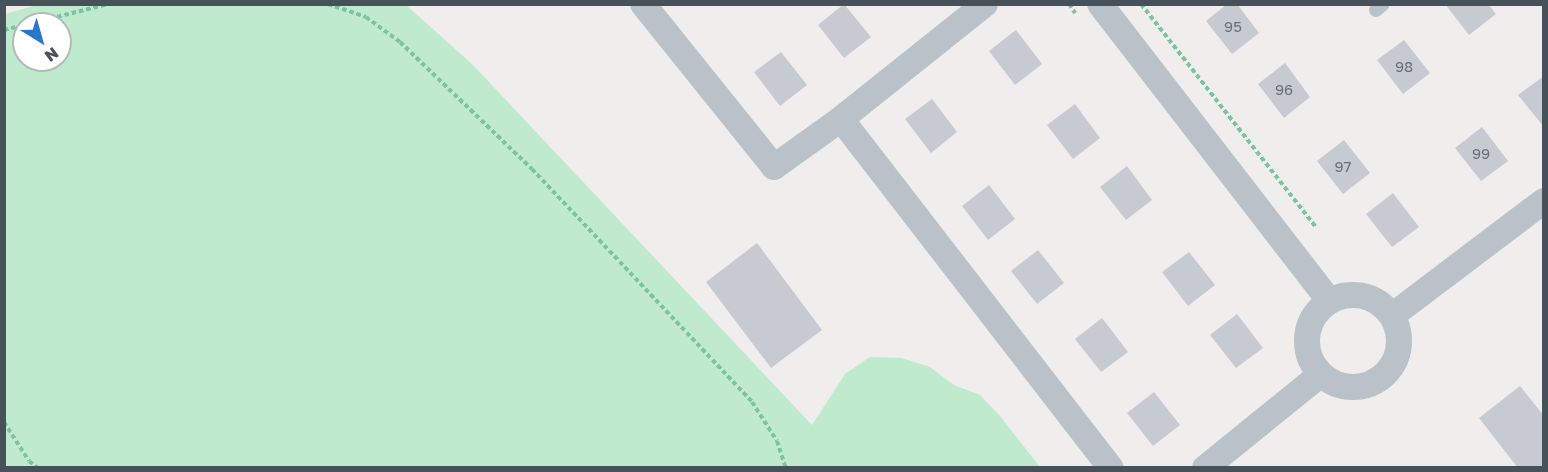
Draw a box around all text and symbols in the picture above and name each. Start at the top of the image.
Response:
north arrow [12,12,72,72]
house number: 95 [1224,18,1242,36]
text: N [41,43,63,66]
house number: 98 [1395,58,1413,76]
house number: 96 [1275,81,1293,99]
house number: 99 [1472,145,1490,163]
house number: 97 [1334,158,1352,176]

